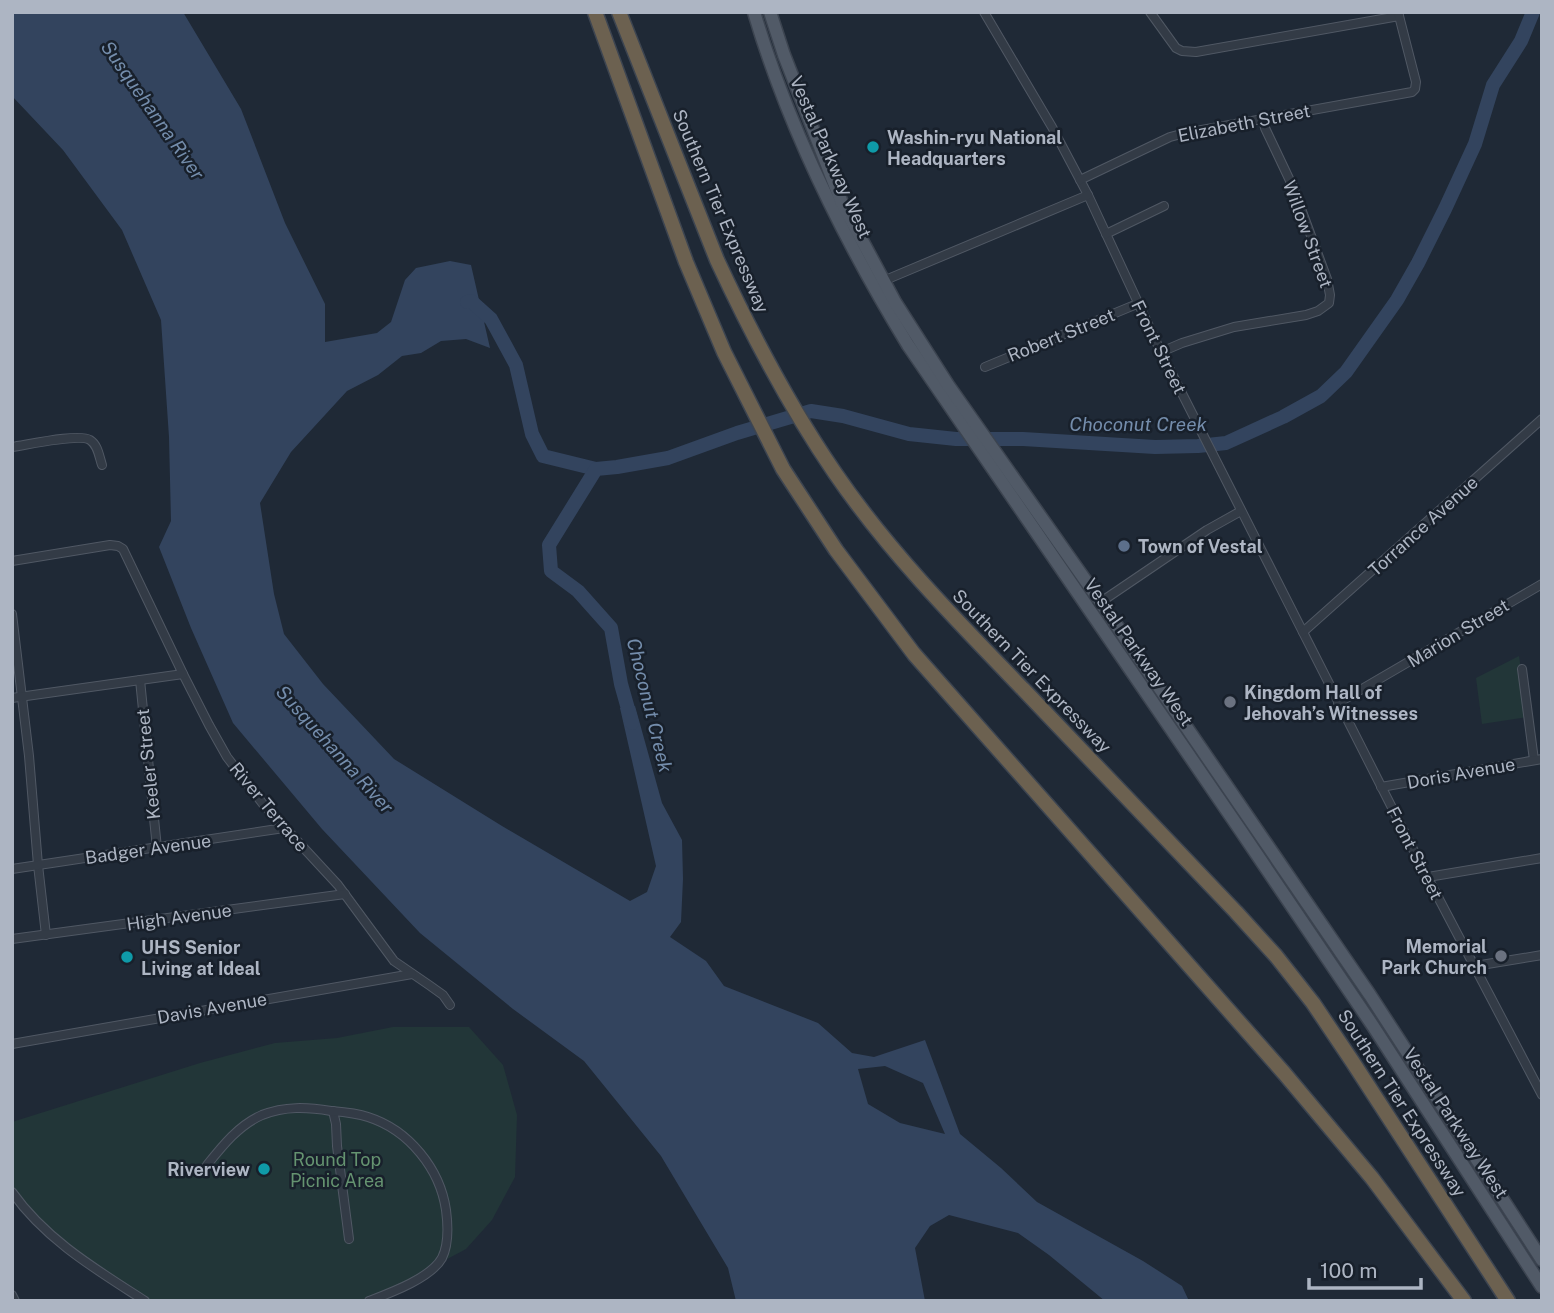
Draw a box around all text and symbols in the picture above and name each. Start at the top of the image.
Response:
water label: Susquehanna River [97,36,210,184]
street label: Vestal Parkway West [786,73,876,241]
street label: Elizabeth Street [1176,100,1312,146]
street label: Southern Tier Expressway [669,106,774,316]
place label: Washin-ryu National Headquarters [887,127,1062,169]
marker: Washin-ryu National Headquarters [865,139,881,155]
street label: Willow Street [1279,177,1337,291]
street label: Front Street [1127,297,1191,397]
street label: Robert Street [1004,304,1118,366]
water label: Choconut Creek [1069,413,1207,435]
street label: Torrance Avenue [1364,471,1482,581]
place label: Town of Vestal [1138,536,1263,557]
marker: Town of Vestal [1116,538,1132,554]
street label: Vestal Parkway West [1080,574,1198,730]
street label: Southern Tier Expressway [948,585,1116,757]
street label: Marion Street [1403,594,1513,672]
water label: Choconut Creek [623,636,677,775]
water label: Susquehanna River [272,681,399,818]
place label: Kingdom Hall of Jehovah’s Witnesses [1244,682,1418,724]
marker: Kingdom Hall of Jehovah’s Witnesses [1222,694,1238,710]
street label: Keeler Street [132,708,164,820]
street label: Doris Avenue [1405,753,1517,793]
street label: River Terrace [226,758,312,856]
street label: Front Street [1383,803,1447,903]
street label: Badger Avenue [84,830,212,868]
street label: High Avenue [125,899,233,935]
place label: Memorial Park Church [1381,936,1487,978]
place label: UHS Senior Living at Ideal [141,937,261,979]
marker: Memorial Park Church [1493,948,1509,964]
marker: UHS Senior Living at Ideal [119,949,135,965]
street label: Davis Avenue [156,988,268,1028]
street label: Southern Tier Expressway [1334,1005,1471,1201]
street label: Vestal Parkway West [1400,1044,1512,1202]
park label: Round Top Picnic Area [290,1149,384,1191]
place label: Riverview [167,1159,250,1180]
marker: Riverview [256,1161,272,1177]
scale bar [1309,1246,1421,1290]
text: 100 m [1320,1258,1377,1283]

